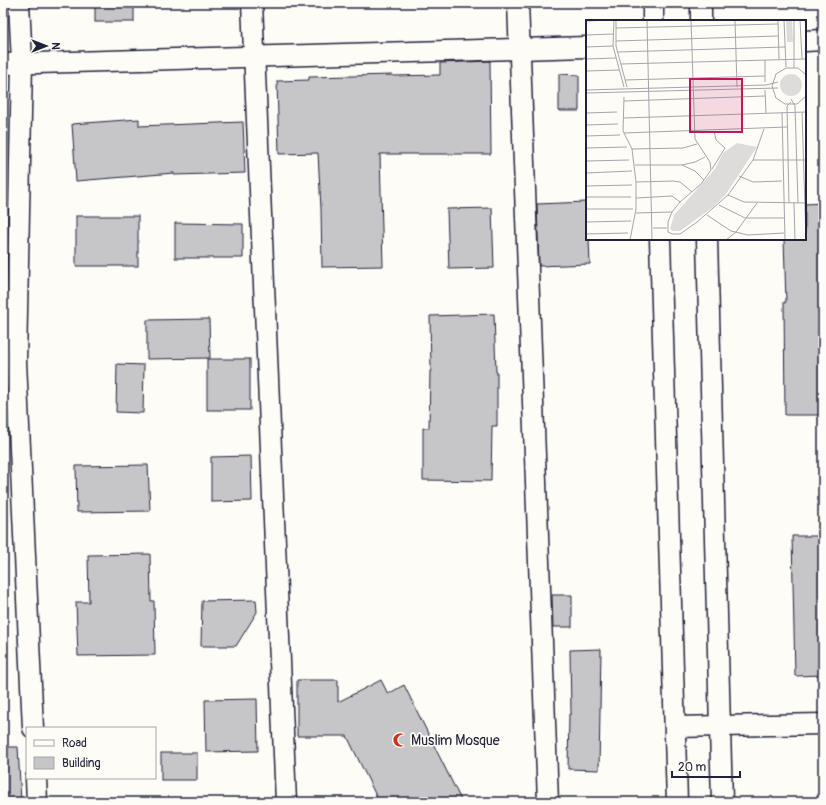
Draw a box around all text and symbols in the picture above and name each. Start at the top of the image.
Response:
inset map [586,20,806,240]
north arrow [26,26,66,66]
text: N [49,42,62,50]
legend [26,727,156,779]
mosque icon: Muslim Mosque [392,732,408,748]
place label: Muslim Mosque [411,732,500,749]
text: Road [62,736,87,751]
scale bar [672,753,740,779]
text: Building [62,756,101,771]
text: 20 m [678,760,707,775]

